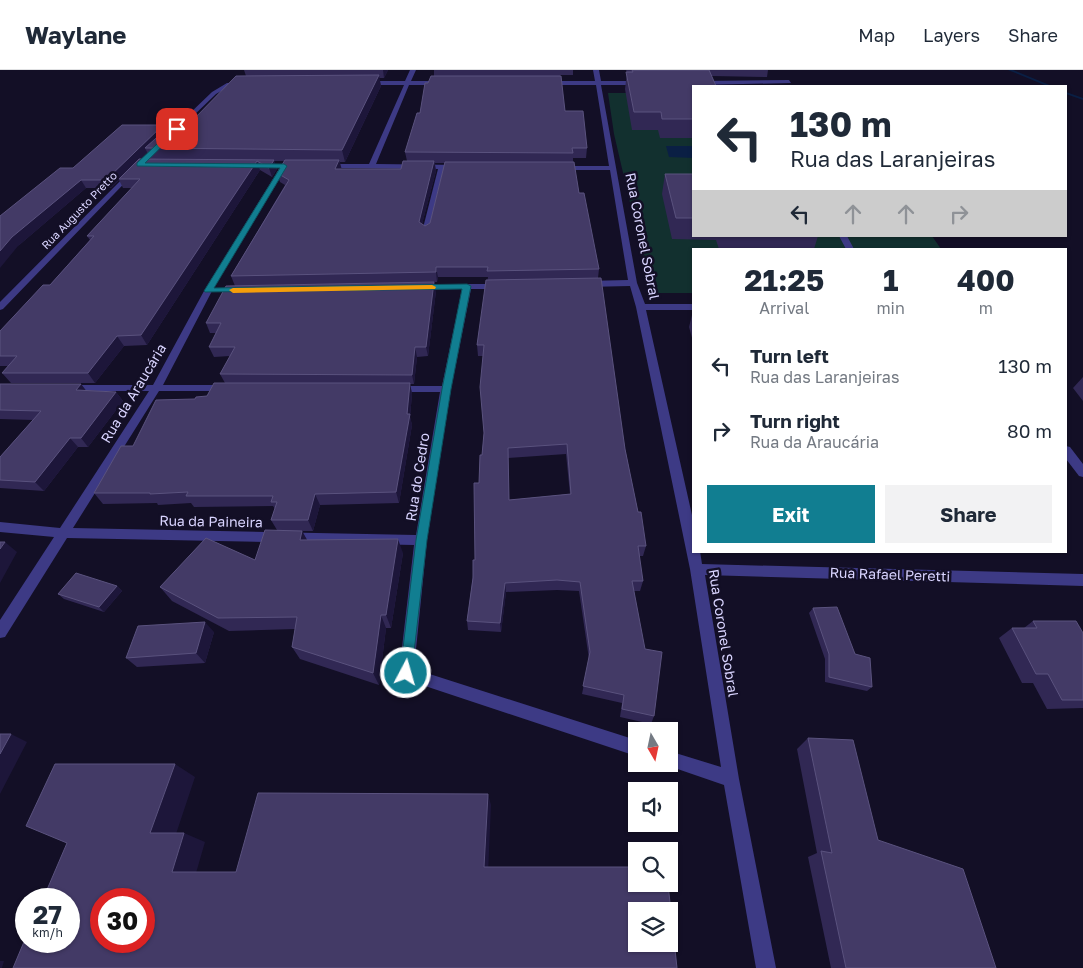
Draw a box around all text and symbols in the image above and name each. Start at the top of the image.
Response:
text: Waylane [25,20,126,49]
text: Map [858,24,895,46]
text: Layers [923,24,980,46]
text: Share [1008,24,1058,46]
text: 130 m [790,103,892,145]
icon: left [707,105,772,170]
pin [156,108,198,150]
icon: arrive [163,115,191,143]
text: Rua das Laranjeiras [790,145,995,172]
street label: Rua Augusto Pretto [39,168,120,251]
street label: Rua Coronel Sobral [622,171,664,301]
icon: left [786,200,814,228]
icon: ahead [839,200,867,228]
icon: ahead [892,200,920,228]
icon: right [945,200,973,228]
text: 21:25 [744,262,824,298]
text: 1 [883,262,898,298]
text: 400 [957,262,1015,298]
text: Arrival [759,298,809,318]
text: min [876,298,905,318]
text: m [979,298,993,318]
street label: Rua da Araucária [97,340,169,446]
text: Turn left [750,344,829,367]
icon: left [707,352,735,380]
text: 130 m [998,354,1052,377]
text: Rua das Laranjeiras [750,367,899,387]
text: Turn right [750,409,840,432]
icon: right [707,417,735,445]
text: 80 m [1007,419,1052,442]
street label: Rua do Cedro [402,431,432,523]
text: Rua da Araucária [750,432,879,452]
button: Exit [707,485,875,543]
button: Share [885,485,1052,543]
street label: Rua da Paineira [159,512,263,530]
street label: Rua Rafael Peretti [829,563,951,585]
street label: Rua Coronel Sobral [706,568,742,698]
position arrow [379,646,431,698]
north arrow [628,722,678,772]
map controls [628,722,678,952]
button: sound [628,782,678,832]
button: search [628,842,678,892]
speed limit sign: 30 [90,888,155,953]
text: 27 [33,899,62,930]
button: layers [628,902,678,952]
text: km/h [32,925,63,940]

